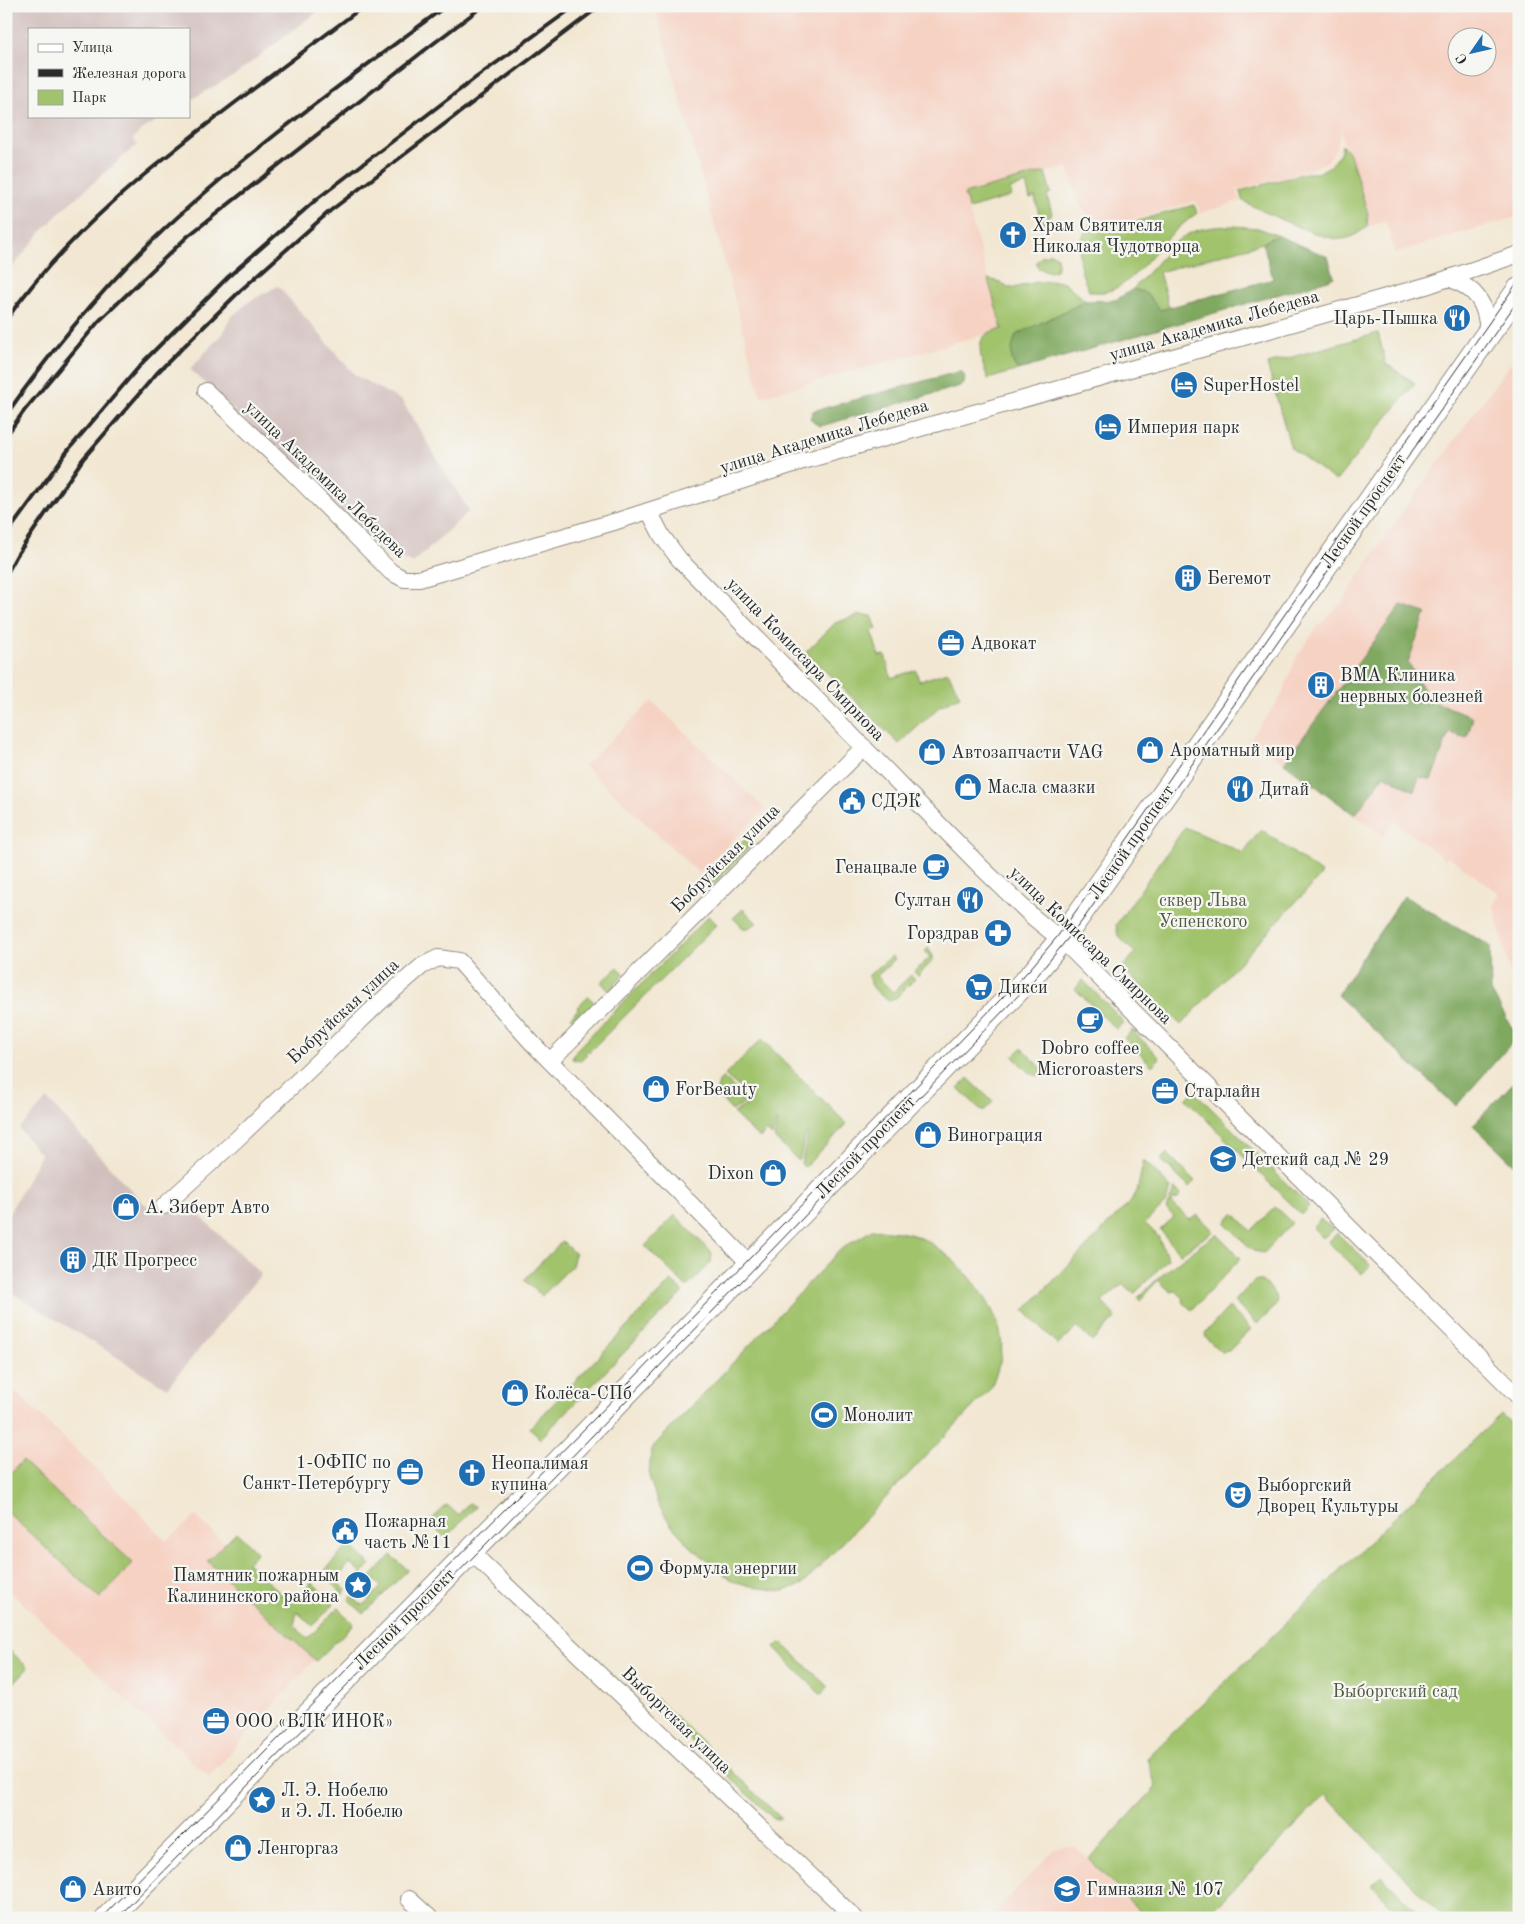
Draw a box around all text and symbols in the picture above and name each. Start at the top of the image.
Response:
legend [28,28,190,118]
north arrow [1448,28,1498,78]
text: Улица [72,41,113,56]
text: С [1454,51,1470,66]
text: Железная дорога [72,67,187,82]
text: Парк [72,91,107,106]
place label: Храм Святителя Николая Чудотворца [1032,217,1200,256]
church icon: Храм Святителя Николая Чудотворца [998,220,1028,250]
street label: улица Академика Лебедева [1107,287,1321,365]
restaurant icon: Царь-Пышка [1442,303,1472,333]
place label: Царь-Пышка [1334,310,1438,328]
hotel icon: SuperHostel [1169,370,1199,400]
place label: SuperHostel [1203,377,1299,395]
street label: улица Академика Лебедева [718,397,931,477]
street label: улица Академика Лебедева [241,398,410,562]
hotel icon: Империя парк [1093,412,1123,442]
place label: Империя парк [1127,419,1240,437]
street label: Лесной проспект [1318,451,1410,572]
building icon: Бегемот [1173,563,1203,593]
place label: Бегемот [1207,570,1271,588]
street label: улица Комиссара Смирнова [723,575,888,745]
office icon: Адвокат [936,628,966,658]
place label: Адвокат [970,635,1037,653]
place label: ВМА Клиника нервных болезней [1340,667,1483,706]
building icon: ВМА Клиника нервных болезней [1306,670,1336,700]
shop icon: Ароматный мир [1135,735,1165,765]
shop icon: Автозапчасти VAG [917,737,947,767]
place label: Ароматный мир [1169,742,1295,760]
place label: Автозапчасти VAG [951,744,1104,762]
shop icon: Масла смазки [953,772,983,802]
restaurant icon: Дитай [1225,774,1255,804]
place label: Масла смазки [987,779,1095,797]
place label: Дитай [1259,781,1309,799]
street label: Лесной проспект [1086,782,1178,903]
public building icon: СДЭК [837,786,867,816]
place label: СДЭК [871,793,921,811]
street label: Бобруйская улица [668,801,783,916]
cafe icon: Генацвале [921,852,951,882]
place label: Генацвале [835,859,917,877]
street label: улица Комиссара Смирнова [1005,863,1175,1028]
restaurant icon: Султан [955,885,985,915]
place label: Султан [894,892,951,910]
park label: сквер Льва Успенского [1158,892,1248,931]
pharmacy icon: Горздрав [983,918,1013,948]
place label: Горздрав [907,925,979,943]
street label: Бобруйская улица [285,956,403,1068]
supermarket icon: Дикси [964,972,994,1002]
place label: Дикси [998,979,1048,997]
cafe icon: Dobro coffee Microroasters [1075,1005,1105,1035]
place label: Dobro coffee Microroasters [1037,1040,1144,1079]
shop icon: ForBeauty [641,1074,671,1104]
office icon: Старлайн [1150,1076,1180,1106]
place label: ForBeauty [675,1081,758,1099]
place label: Старлайн [1184,1083,1260,1101]
street label: Лесной проспект [812,1093,919,1203]
shop icon: Винограция [913,1120,943,1150]
place label: Винограция [947,1127,1043,1145]
school or university icon: Детский сад № 29 [1208,1144,1238,1174]
place label: Детский сад № 29 [1242,1151,1389,1169]
shop icon: Dixon [758,1158,788,1188]
place label: Dixon [708,1165,754,1183]
shop icon: А. Зиберт Авто [111,1192,141,1222]
place label: А. Зиберт Авто [145,1199,270,1217]
building icon: ДК Прогресс [58,1245,88,1275]
place label: ДК Прогресс [92,1252,197,1270]
shop icon: Колёса-СПб [500,1378,530,1408]
place label: Колёса-СПб [534,1385,632,1403]
sports icon: Монолит [809,1400,839,1430]
place label: Монолит [843,1407,913,1425]
place label: 1-ОФПС по Санкт-Петербургу [242,1454,391,1493]
place label: Неопалимая купина [491,1455,589,1494]
office icon: 1-ОФПС по Санкт-Петербургу [395,1457,425,1487]
church icon: Неопалимая купина [457,1458,487,1488]
place label: Выборгский Дворец Культуры [1257,1477,1399,1516]
theatre icon: Выборгский Дворец Культуры [1223,1480,1253,1510]
place label: Пожарная часть №11 [364,1513,452,1552]
public building icon: Пожарная часть №11 [330,1516,360,1546]
sports icon: Формула энергии [625,1553,655,1583]
place label: Формула энергии [659,1560,797,1578]
street label: Лесной проспект [351,1566,459,1674]
place label: Памятник пожарным Калининского района [167,1567,339,1606]
place icon: Памятник пожарным Калининского района [343,1570,373,1600]
street label: Выборгская улица [618,1664,735,1777]
park label: Выборгский сад [1332,1683,1458,1701]
office icon: ООО «ВЛК ИНОК» [201,1706,231,1736]
place label: ООО «ВЛК ИНОК» [235,1713,393,1731]
place label: Л. Э. Нобелю и Э. Л. Нобелю [281,1782,403,1821]
place icon: Л. Э. Нобелю и Э. Л. Нобелю [247,1785,277,1815]
shop icon: Ленгоргаз [223,1833,253,1863]
place label: Ленгоргаз [257,1840,338,1858]
shop icon: Авито [58,1874,88,1904]
school or university icon: Гимназия № 107 [1052,1874,1082,1904]
place label: Авито [92,1881,142,1899]
place label: Гимназия № 107 [1086,1881,1224,1899]

